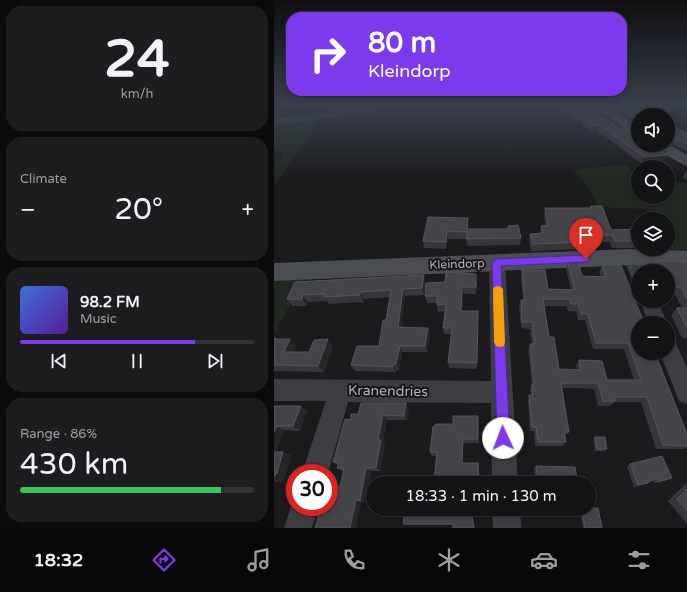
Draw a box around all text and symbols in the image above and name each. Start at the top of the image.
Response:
text: 80 m [368,26,436,60]
text: 24 [104,28,170,91]
icon: right [302,28,354,80]
text: Kleindorp [368,60,451,82]
text: km/h [121,86,153,102]
map controls [631,108,675,360]
button: sound [631,108,675,152]
button: search [631,160,675,204]
text: Climate [20,171,67,187]
text: 20° [114,191,163,228]
text: − [20,197,36,223]
text: + [242,197,254,223]
button: layers [631,212,675,256]
pin [569,218,603,259]
icon: arrive [575,224,597,246]
street label: Kleindorp [429,256,485,272]
button: + [631,264,675,308]
text: 98.2 FM [80,293,140,311]
text: Music [80,311,117,327]
button: − [631,316,675,360]
icon: previous [48,350,70,372]
icon: pause [126,350,148,372]
icon: next [204,350,226,372]
street label: Kranendries [348,382,428,400]
position arrow [482,417,524,459]
text: Range · 86% [20,426,97,442]
text: 430 km [20,446,128,483]
speed limit sign: 30 [286,464,338,516]
text: 18:33 · 1 min · 130 m [406,487,556,505]
icon: directions [150,546,178,574]
icon: music [245,546,273,574]
icon: phone [340,546,368,574]
icon: climate [435,546,463,574]
icon: car [530,546,558,574]
icon: filters [625,546,653,574]
text: 18:32 [34,549,83,571]

